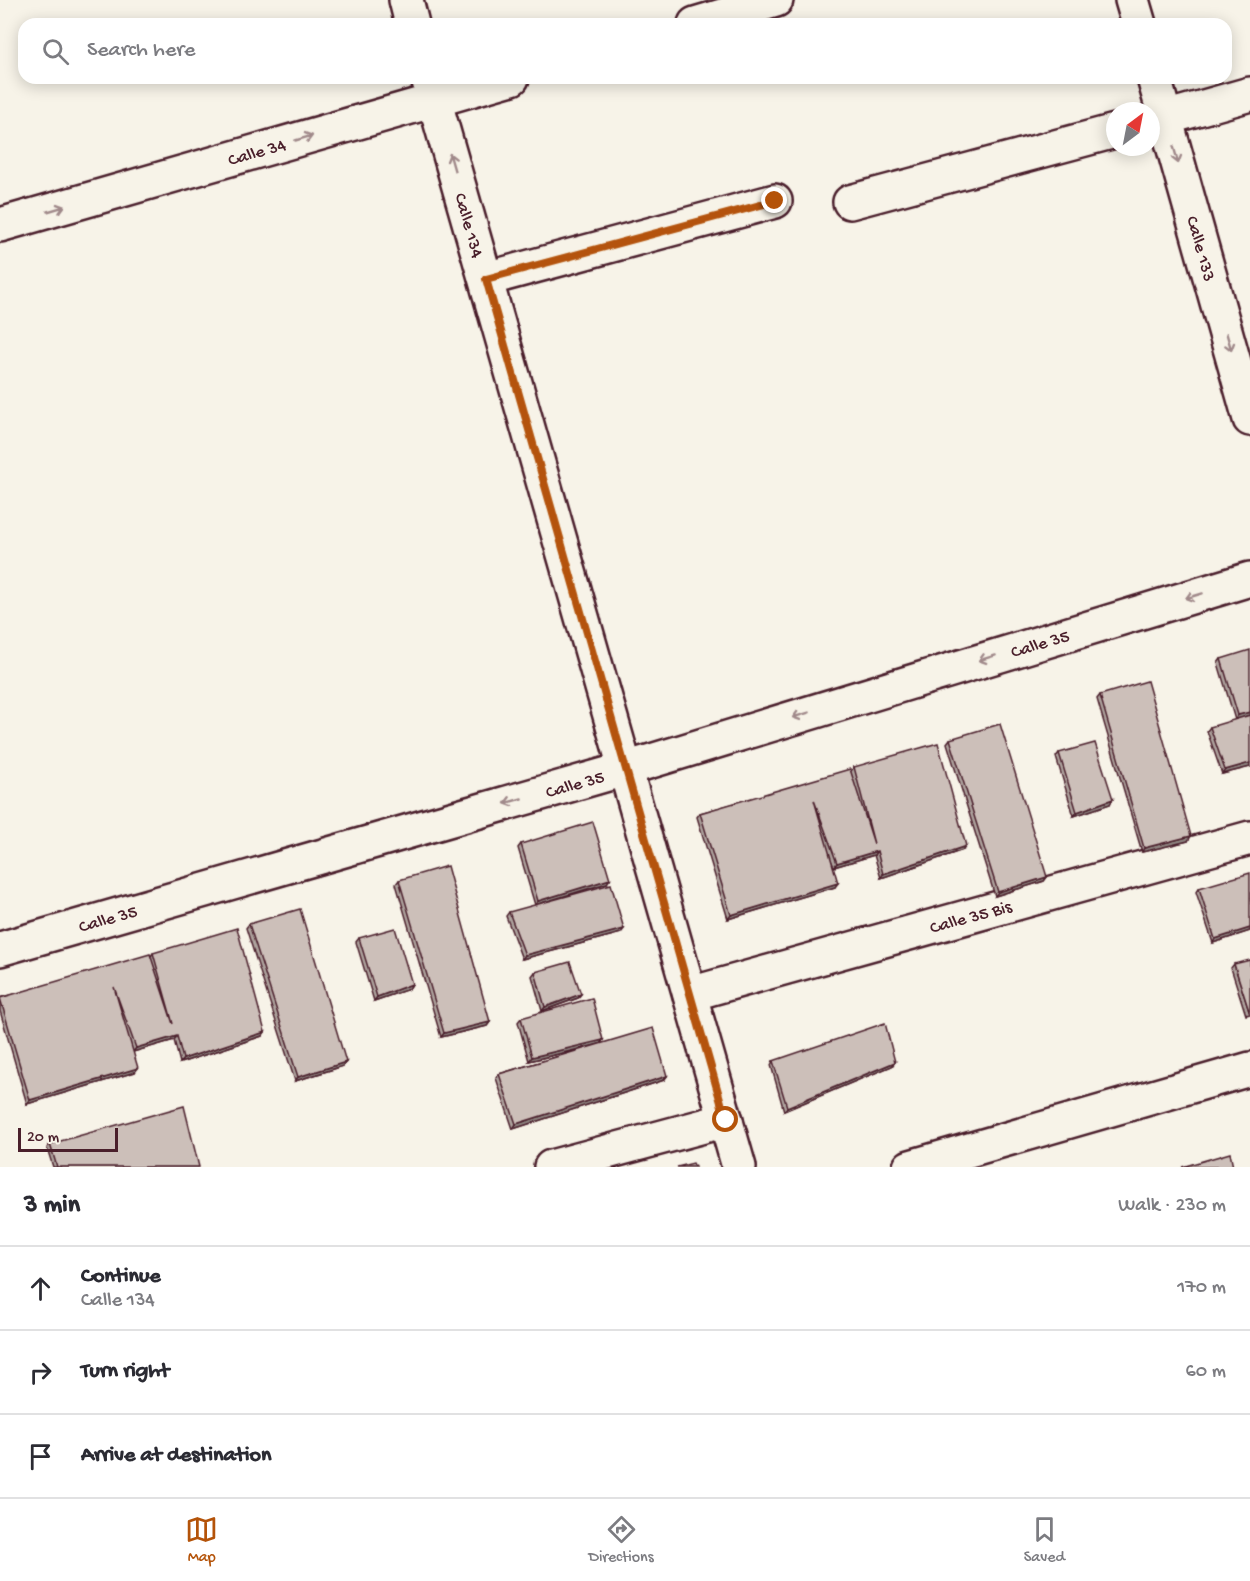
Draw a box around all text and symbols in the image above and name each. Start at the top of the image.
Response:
search box [18,18,1232,84]
icon: search [39,35,72,68]
text: Search here [87,38,195,64]
north arrow [1106,102,1160,156]
one-way arrow [294,132,313,143]
street label: Calle 34 [226,135,289,172]
one-way arrow [1171,145,1182,164]
one-way arrow [446,153,457,172]
route end [761,187,787,213]
street label: Calle 134 [448,191,487,261]
one-way arrow [46,203,65,214]
street label: Calle 133 [1180,214,1219,284]
one-way arrow [1223,332,1235,351]
one-way arrow [1185,591,1204,602]
street label: Calle 35 [1009,626,1072,664]
one-way arrow [978,654,997,665]
one-way arrow [792,710,811,721]
street label: Calle 35 [544,768,607,804]
one-way arrow [504,796,523,807]
street label: Calle 35 Bis [928,897,1016,940]
street label: Calle 35 [77,902,140,939]
route start [712,1106,738,1132]
scale bar [18,1125,118,1152]
text: 20 m [27,1129,59,1148]
text: 3 min [24,1191,80,1222]
text: Walk · 230 m [1118,1195,1226,1218]
text: Continue [81,1264,161,1290]
icon: ahead [24,1272,57,1305]
text: 170 m [1177,1277,1226,1300]
text: Calle 134 [81,1290,155,1313]
icon: right [24,1356,57,1389]
text: Turn right [81,1359,169,1385]
text: 60 m [1186,1361,1226,1384]
icon: arrive [24,1440,57,1473]
text: Arrive at destination [81,1443,271,1469]
tab: Map [185,1513,218,1568]
tab: Directions [588,1513,654,1568]
tab: Saved [1024,1513,1065,1568]

